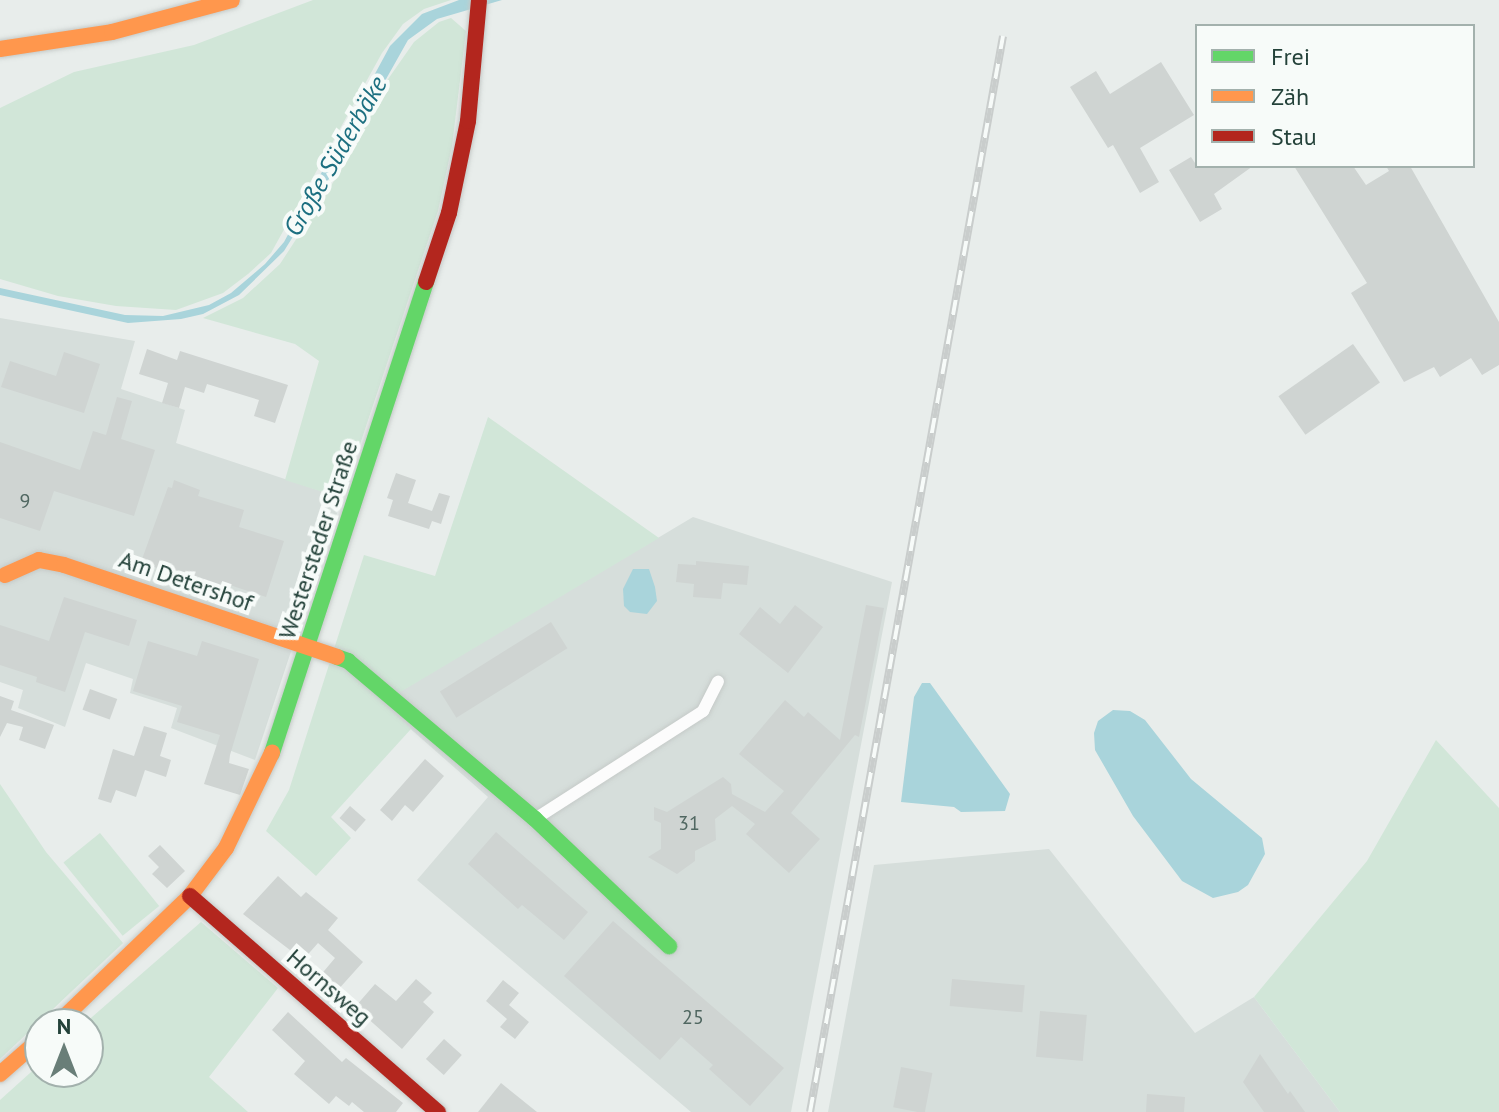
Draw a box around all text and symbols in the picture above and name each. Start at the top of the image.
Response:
legend [1195,24,1475,168]
text: Frei [1271,41,1310,72]
water label: Große Süderbäke [277,70,393,242]
text: Zäh [1271,81,1309,112]
text: Stau [1271,121,1317,152]
street label: Westersteder Straße [272,437,364,643]
house number: 9 [20,489,30,513]
street label: Am Detershof [115,545,257,617]
house number: 31 [678,811,700,835]
street label: Hornsweg [281,942,377,1032]
house number: 25 [682,1005,704,1029]
north arrow [24,1008,104,1088]
text: N [57,1012,71,1040]

